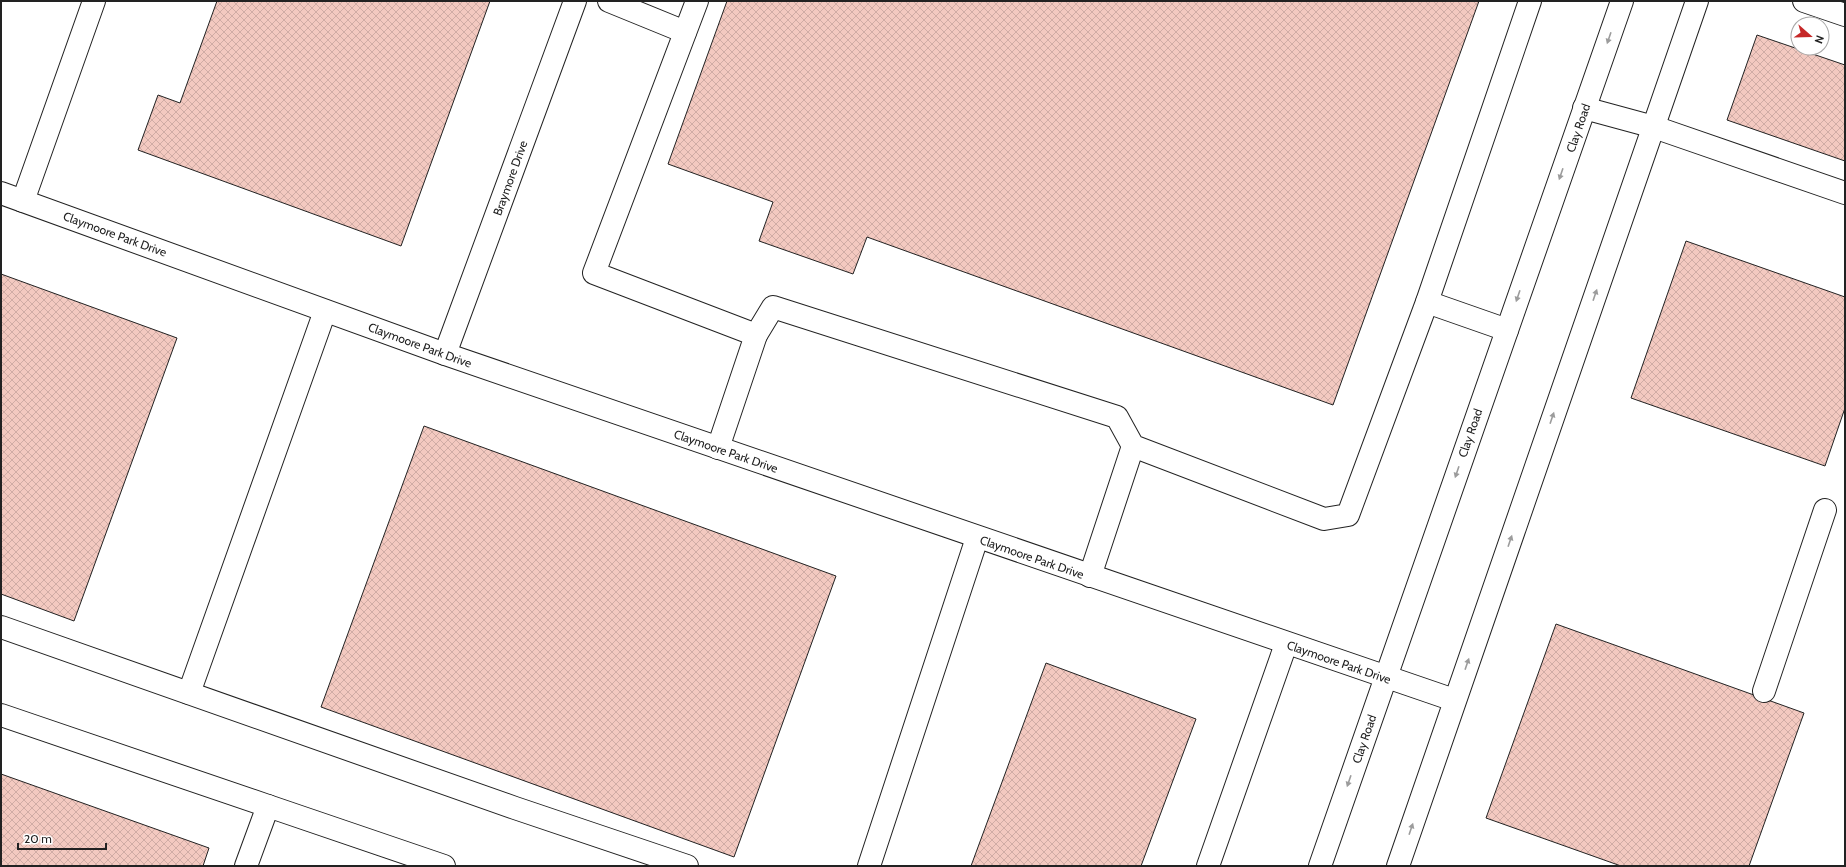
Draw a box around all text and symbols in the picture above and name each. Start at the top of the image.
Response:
north arrow [1790,16,1830,56]
one-way arrow [1606,32,1612,44]
text: N [1811,33,1827,45]
street label: Clay Road [1563,102,1593,154]
street label: Braymore Drive [489,138,531,218]
one-way arrow [1558,168,1564,180]
street label: Claymoore Park Drive [61,208,169,260]
one-way arrow [1592,289,1598,301]
one-way arrow [1515,291,1521,303]
street label: Claymoore Park Drive [366,319,474,371]
street label: Clay Road [1455,407,1485,459]
one-way arrow [1550,412,1556,424]
street label: Claymoore Park Drive [672,426,780,476]
one-way arrow [1454,466,1460,478]
street label: Claymoore Park Drive [978,532,1086,582]
one-way arrow [1507,534,1513,546]
street label: Claymoore Park Drive [1285,637,1393,687]
one-way arrow [1464,657,1470,669]
street label: Clay Road [1349,713,1379,765]
one-way arrow [1346,775,1352,787]
one-way arrow [1408,823,1414,835]
scale bar [18,825,106,851]
text: 20 m [24,831,52,846]

